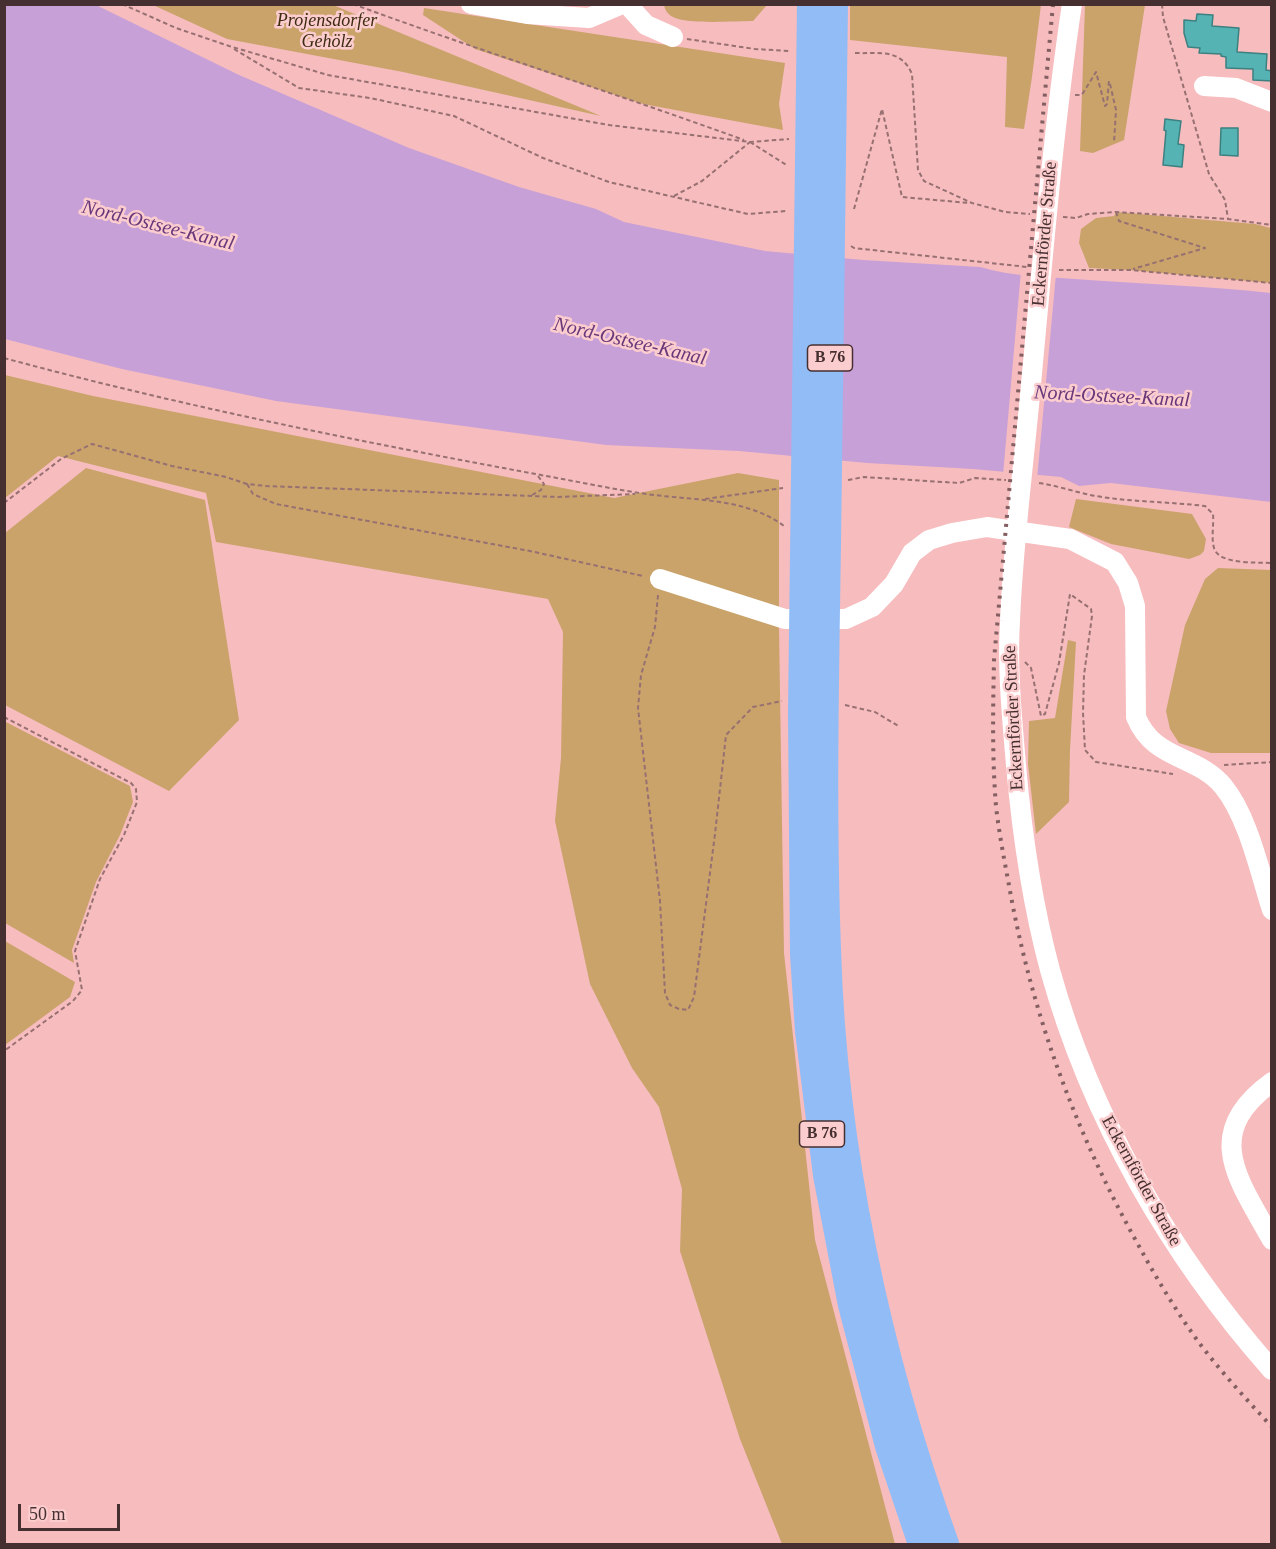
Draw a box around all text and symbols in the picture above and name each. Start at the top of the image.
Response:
park label: Projensdorfer Gehölz [277,10,377,52]
street label: Eckernförder Straße [1028,161,1062,307]
water label: Nord-Ostsee-Kanal [79,195,237,257]
water label: Nord-Ostsee-Kanal [551,313,709,371]
road number: B 76 [808,345,852,371]
water label: Nord-Ostsee-Kanal [1034,381,1190,413]
street label: Eckernförder Straße [999,645,1029,791]
street label: Eckernförder Straße [1096,1112,1186,1250]
road number: B 76 [800,1121,844,1147]
scale bar [21,1492,123,1530]
text: 50 m [29,1504,66,1524]

